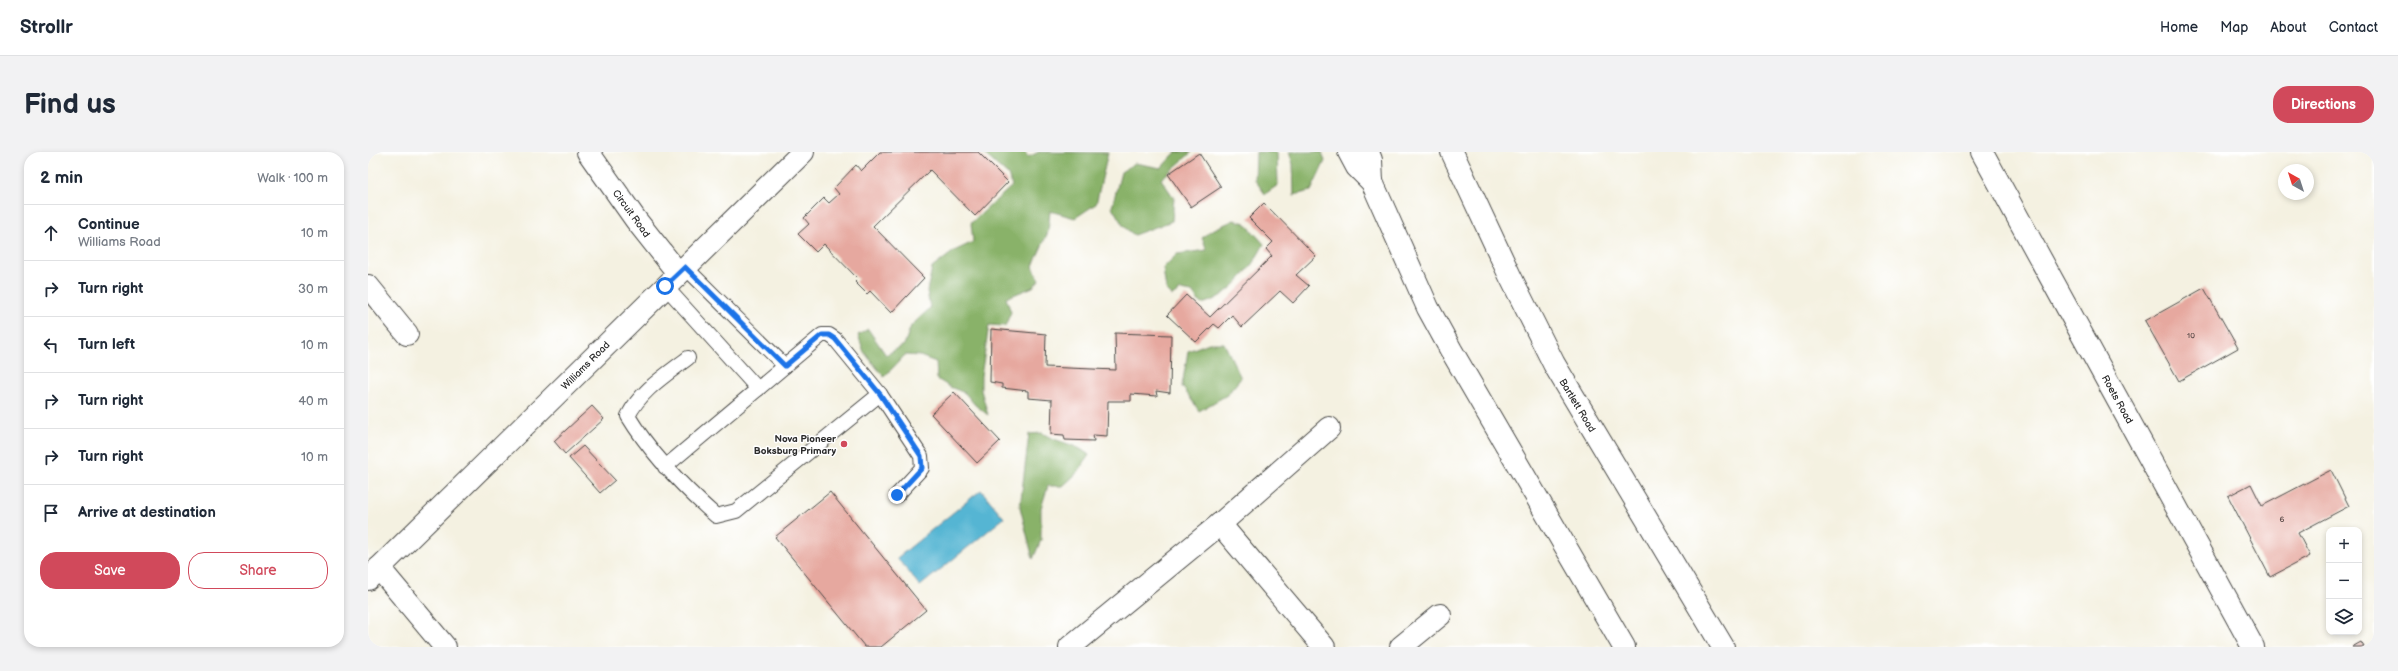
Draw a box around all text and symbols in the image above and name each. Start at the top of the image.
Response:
text: Strollr [20,16,73,39]
text: Home [2160,19,2198,36]
text: Map [2220,19,2248,36]
text: About [2270,19,2307,36]
text: Contact [2329,19,2378,36]
button: Directions [2273,86,2374,123]
text: Find us [24,88,116,121]
north arrow [2278,164,2314,200]
text: 2 min [40,168,83,188]
text: Walk · 100 m [257,170,328,186]
street label: Circuit Road [610,187,653,240]
text: Continue [78,215,140,234]
icon: ahead [40,222,62,244]
text: 10 m [301,225,328,241]
text: Williams Road [78,234,161,250]
route start [656,277,674,295]
icon: right [40,278,62,300]
text: Turn right [78,279,143,298]
text: 30 m [298,281,328,297]
house number: 10 [2187,331,2195,340]
icon: left [40,334,62,356]
text: Turn left [78,335,135,354]
text: 10 m [301,337,328,353]
street label: Williams Road [559,339,613,392]
street label: Roets Road [2099,373,2135,426]
street label: Bartlett Road [1556,377,1598,435]
icon: right [40,390,62,412]
text: Turn right [78,391,143,410]
text: 40 m [298,393,328,409]
place label: Nova Pioneer Boksburg Primary [754,433,837,457]
marker: Nova Pioneer Boksburg Primary [839,439,849,449]
icon: right [40,446,62,468]
text: Turn right [78,447,143,466]
text: 10 m [301,449,328,465]
route end [888,486,906,504]
icon: arrive [40,502,62,524]
text: Arrive at destination [78,503,216,522]
house number: 6 [2280,515,2285,524]
map controls [2326,527,2362,635]
button: + [2326,527,2362,563]
button: Save [40,552,180,589]
button: Share [188,552,328,589]
button: − [2326,563,2362,599]
button: layers [2326,599,2362,635]

